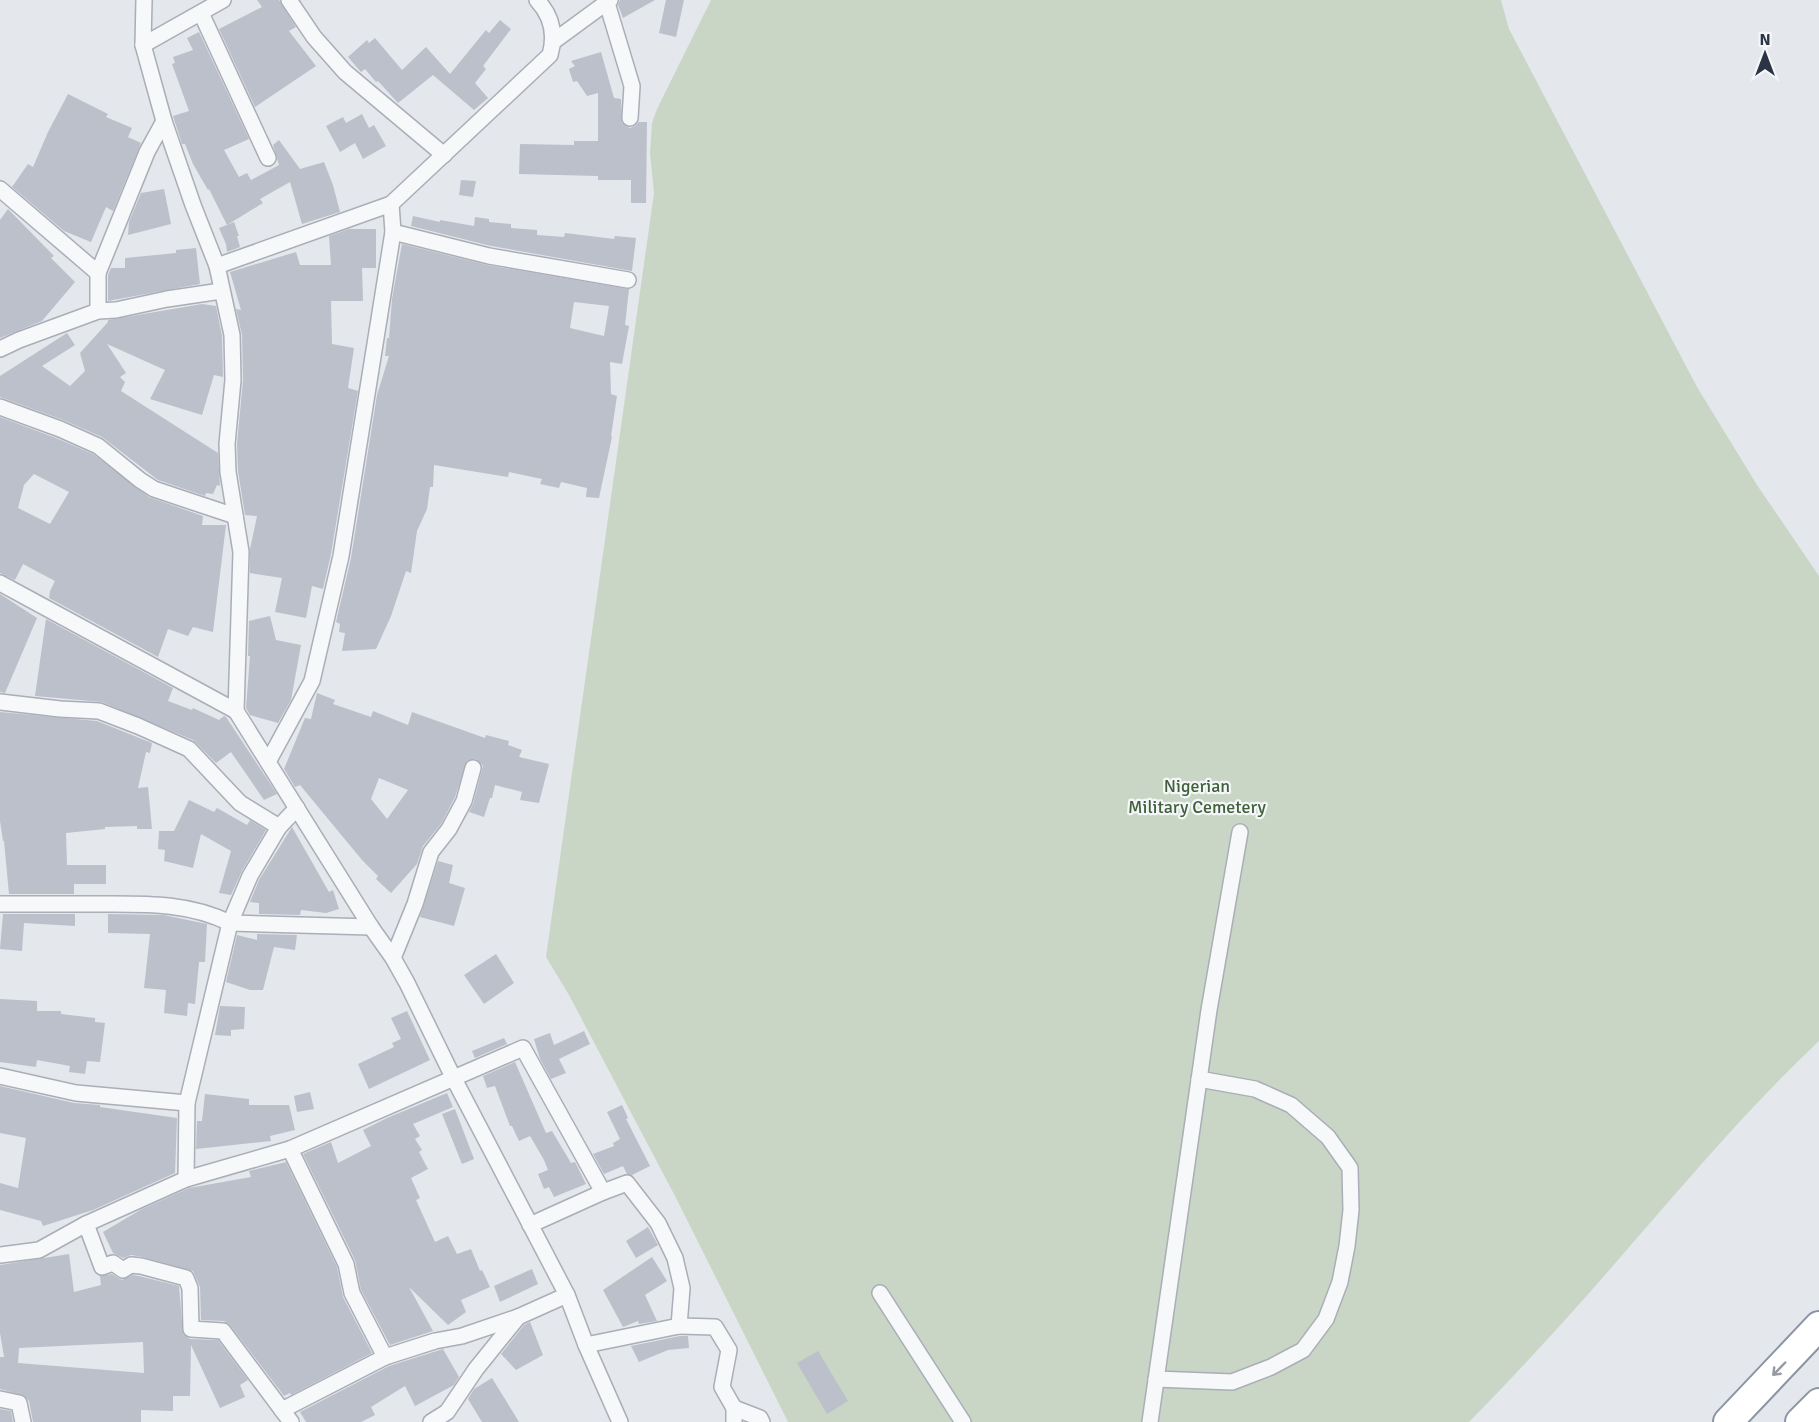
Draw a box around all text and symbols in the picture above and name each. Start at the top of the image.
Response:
north arrow [1735,24,1795,84]
text: N [1759,30,1771,50]
park label: Nigerian Military Cemetery [1128,775,1267,818]
one-way arrow [1771,1361,1786,1376]

